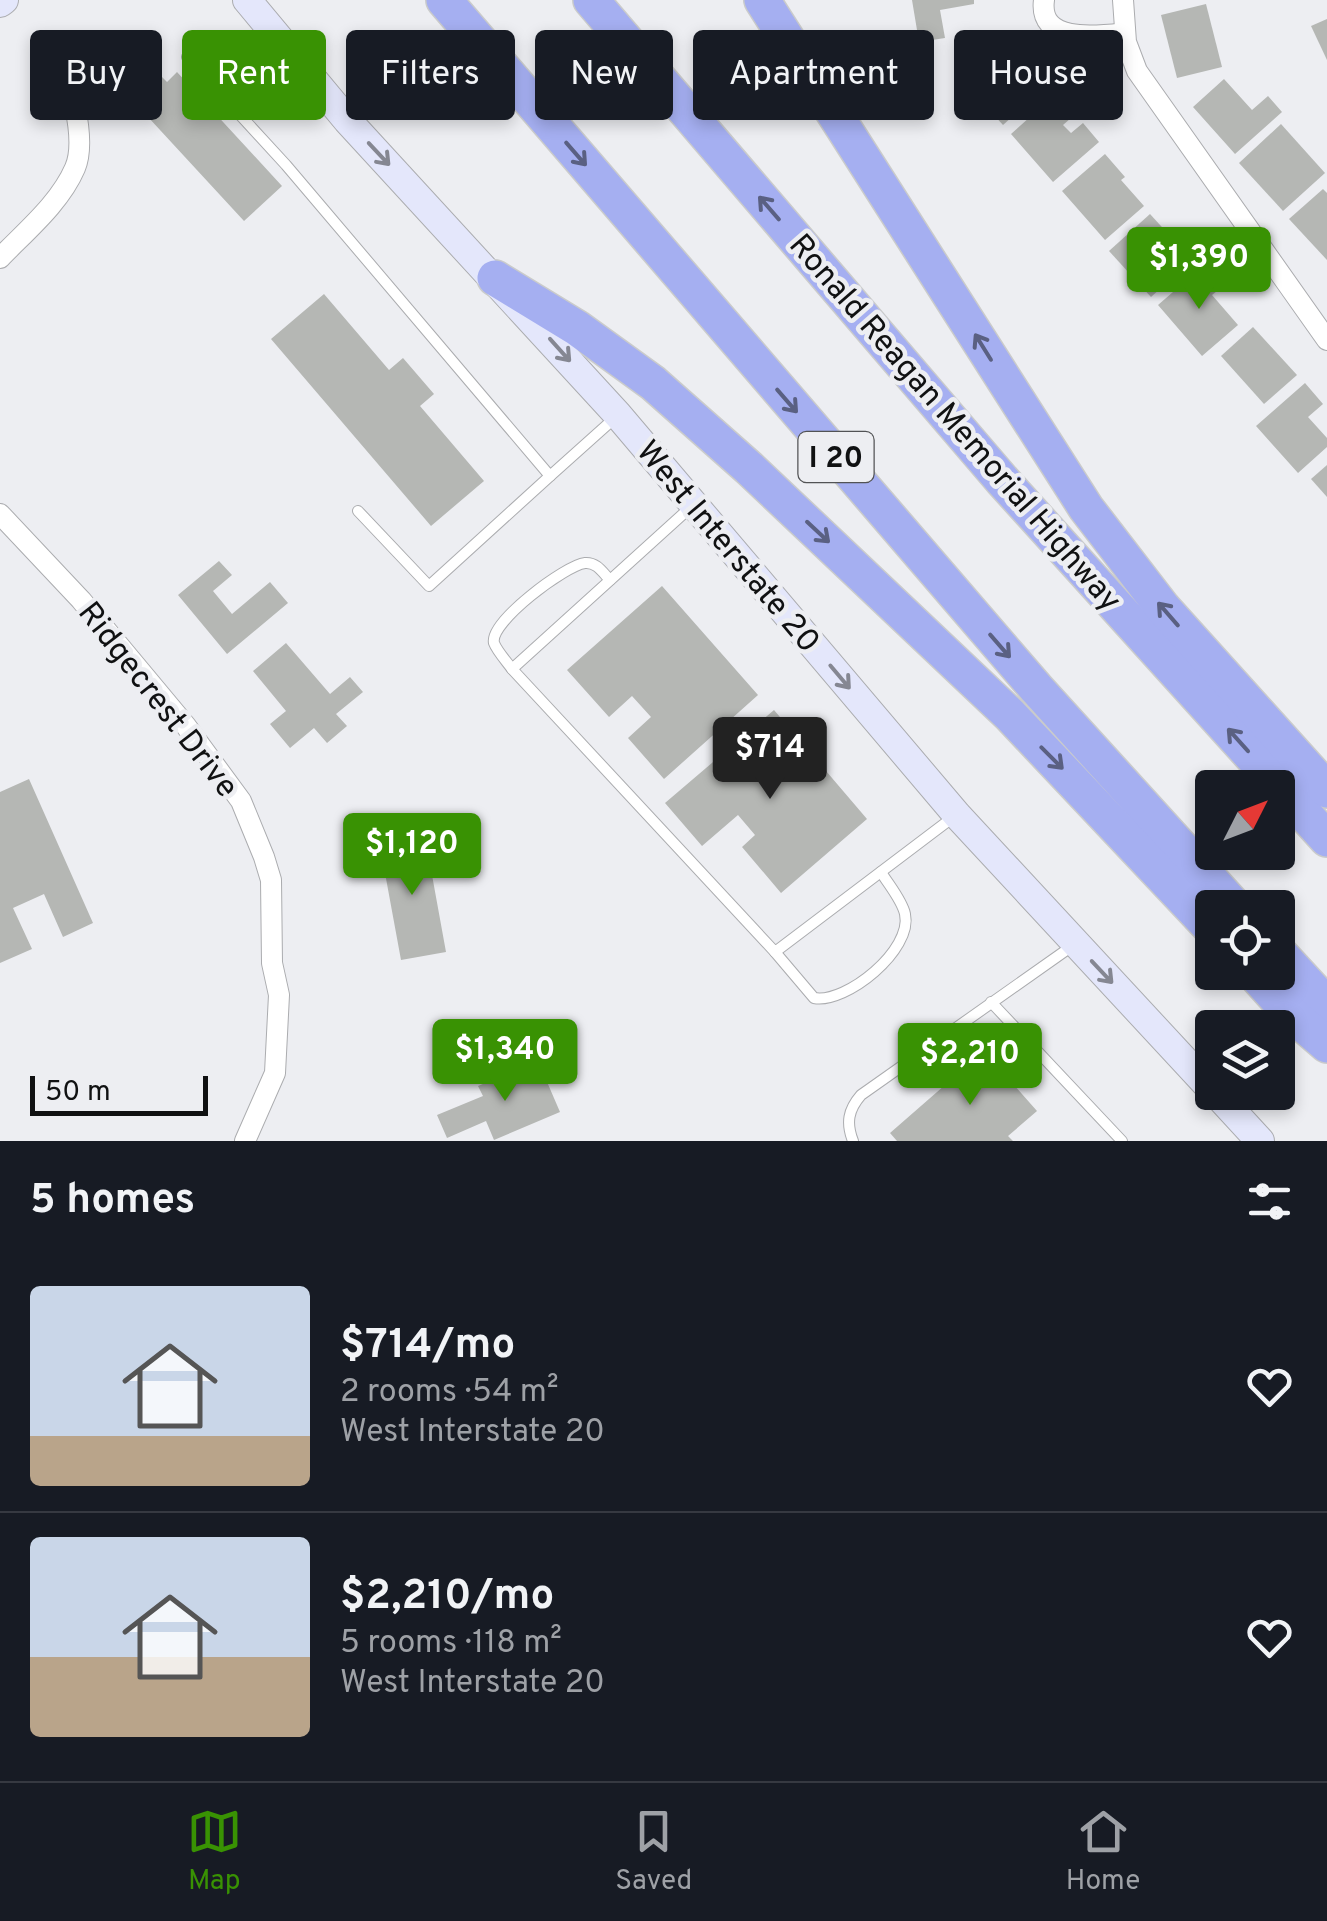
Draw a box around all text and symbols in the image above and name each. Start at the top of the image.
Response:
chip: Buy [30,30,162,120]
chip: Rent [182,30,326,120]
chip: Filters [346,30,515,120]
chip: New [535,30,673,120]
chip: Apartment [693,30,934,120]
chip: House [954,30,1123,120]
one-way arrow [367,141,390,166]
one-way arrow [564,141,587,166]
one-way arrow [757,196,780,221]
street label: Ronald Reagan Memorial Highway [779,227,1129,621]
pin: $1,390 [1118,227,1280,312]
text: $1,390 [1149,239,1249,279]
one-way arrow [973,333,993,362]
one-way arrow [548,337,571,362]
one-way arrow [775,388,798,413]
road number: I 20 [798,432,874,482]
street label: West Interstate 20 [626,434,827,662]
one-way arrow [805,520,830,543]
street label: Ridgecrest Drive [68,595,246,807]
one-way arrow [1158,601,1180,627]
one-way arrow [989,633,1011,659]
one-way arrow [829,663,851,689]
pin: $714 [711,717,829,802]
text: $714 [735,729,805,769]
one-way arrow [1226,729,1250,753]
one-way arrow [1039,745,1063,769]
north arrow [1195,770,1295,870]
map controls [1195,770,1295,1110]
pin: $1,120 [331,813,493,898]
text: $1,120 [365,825,459,865]
button: locate [1195,890,1295,990]
one-way arrow [1090,958,1114,984]
button: layers [1195,1010,1295,1110]
pin: $1,340 [424,1019,586,1104]
pin: $2,210 [889,1023,1051,1108]
text: $1,340 [454,1031,556,1071]
text: $2,210 [920,1035,1020,1075]
scale bar [30,1071,208,1116]
text: 50 m [45,1075,111,1111]
icon: filters [1242,1174,1297,1229]
text: 5 homes [30,1175,195,1228]
text: $714/mo [340,1320,515,1373]
icon: home [110,1326,230,1446]
icon: heart [1242,1359,1297,1414]
text: 2 rooms · 54 m² [340,1373,559,1413]
text: West Interstate 20 [340,1413,605,1453]
text: $2,210/mo [340,1571,554,1624]
icon: home [110,1577,230,1697]
icon: heart [1242,1610,1297,1665]
text: 5 rooms · 118 m² [340,1624,562,1664]
text: West Interstate 20 [340,1664,605,1704]
tab: Map [187,1804,242,1900]
tab: Saved [615,1804,692,1900]
tab: Home [1066,1804,1140,1900]

